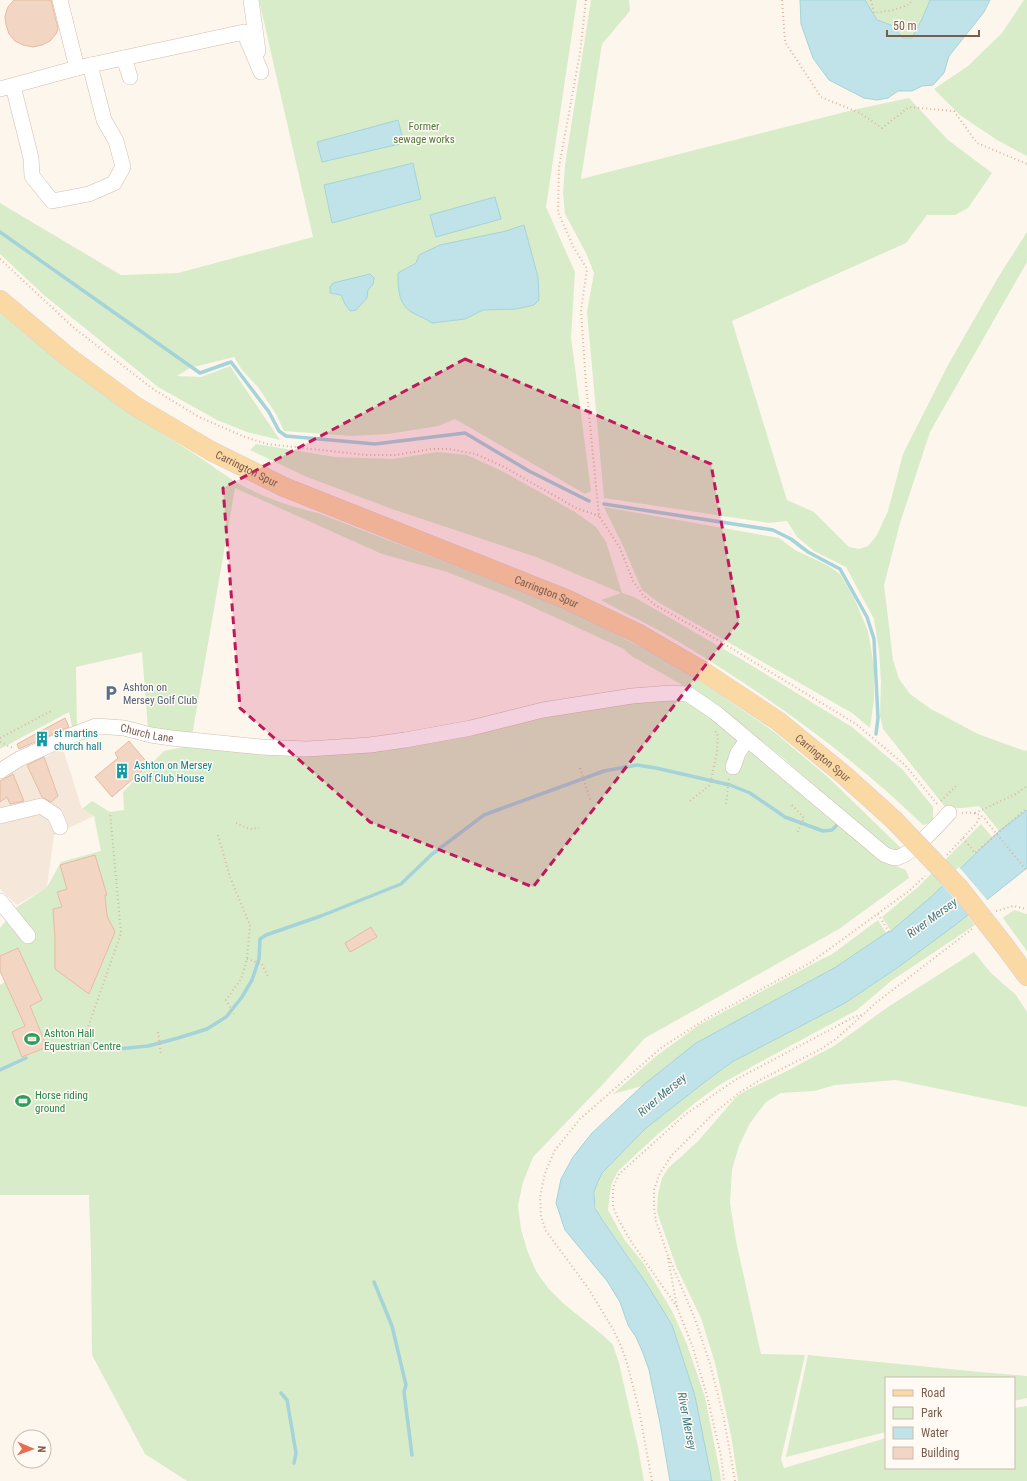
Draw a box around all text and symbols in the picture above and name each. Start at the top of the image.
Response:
scale bar [887,12,979,38]
text: 50 m [893,19,917,33]
park label: Former sewage works [393,120,455,146]
street label: Carrington Spur [213,448,281,490]
street label: Carrington Spur [513,573,581,611]
place label: Ashton on Mersey Golf Club [123,681,197,707]
parking icon: Ashton on Mersey Golf Club [102,684,120,702]
street label: Church Lane [120,721,175,745]
place label: st martins church hall [54,727,102,753]
building icon: st martins church hall [33,730,51,748]
street label: Carrington Spur [793,731,854,785]
place label: Ashton on Mersey Golf Club House [134,759,212,785]
building icon: Ashton on Mersey Golf Club House [113,762,131,780]
water label: River Mersey [904,894,961,941]
place label: Ashton Hall Equestrian Centre [44,1027,121,1053]
sports icon: Ashton Hall Equestrian Centre [23,1030,41,1048]
water label: River Mersey [635,1070,690,1119]
place label: Horse riding ground [35,1089,88,1115]
sports icon: Horse riding ground [14,1092,32,1110]
legend [885,1377,1015,1469]
text: Road [921,1386,945,1400]
water label: River Mersey [675,1391,700,1452]
text: Park [921,1406,943,1420]
text: Water [921,1426,949,1440]
north arrow [12,1429,52,1469]
text: N [35,1446,48,1453]
text: Building [921,1446,959,1460]

